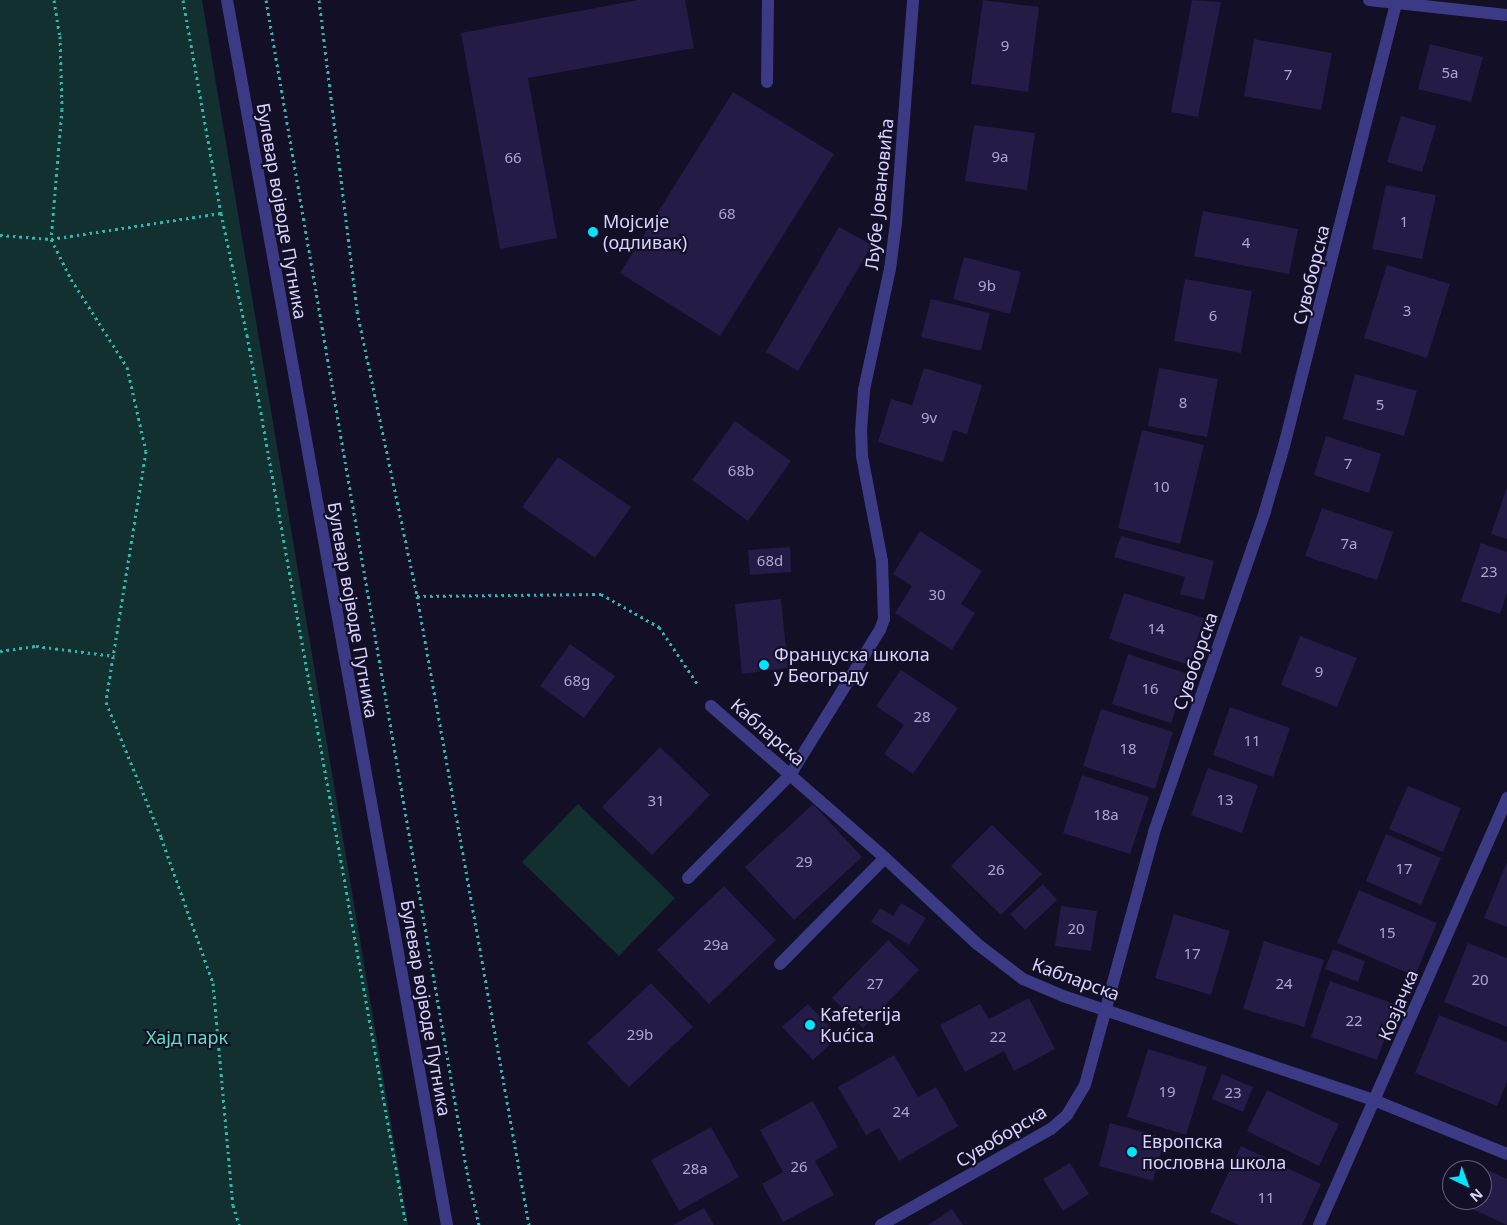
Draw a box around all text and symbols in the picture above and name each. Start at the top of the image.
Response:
house number: 9 [1001,37,1009,55]
house number: 5a [1442,64,1458,82]
house number: 7 [1284,66,1292,84]
street label: Булевар војводе Путника [252,101,312,321]
street label: Љубе Јовановића [860,117,898,271]
house number: 9a [992,148,1008,166]
house number: 66 [504,149,522,167]
house number: 68 [718,205,736,223]
place label: Мојсије (одливак) [603,211,687,253]
house number: 1 [1400,213,1408,231]
street label: Сувоборска [1288,223,1334,327]
marker: Мојсије (одливак) [587,226,599,238]
house number: 4 [1242,234,1250,252]
house number: 9b [978,277,996,295]
house number: 3 [1403,302,1411,320]
house number: 6 [1209,307,1217,325]
house number: 8 [1179,394,1187,412]
house number: 5 [1376,396,1384,414]
house number: 9v [921,409,937,427]
house number: 7 [1344,455,1352,473]
house number: 68b [728,462,754,480]
house number: 10 [1152,478,1170,496]
street label: Булевар војводе Путника [323,500,383,720]
house number: 7a [1341,535,1357,553]
house number: 68d [757,552,783,570]
house number: 23 [1480,563,1498,581]
house number: 30 [928,586,946,604]
street label: Сувоборска [1168,609,1222,713]
house number: 14 [1147,620,1165,638]
place label: Француска школа у Београду [774,644,930,686]
marker: Француска школа у Београду [758,659,770,671]
house number: 9 [1315,663,1323,681]
house number: 68g [564,672,590,690]
house number: 16 [1141,680,1159,698]
street label: Кабларска [726,694,810,770]
house number: 28 [913,708,931,726]
house number: 11 [1243,732,1261,750]
house number: 18 [1119,740,1137,758]
house number: 13 [1216,791,1234,809]
house number: 31 [647,792,665,810]
house number: 18a [1093,806,1119,824]
house number: 29 [795,853,813,871]
house number: 17 [1395,860,1413,878]
house number: 26 [987,861,1005,879]
street label: Булевар војводе Путника [396,898,456,1118]
house number: 20 [1067,920,1085,938]
house number: 15 [1378,924,1396,942]
house number: 29a [703,936,729,954]
house number: 17 [1183,945,1201,963]
street label: Кабларска [1029,953,1123,1005]
street label: Козјачка [1373,966,1423,1044]
house number: 20 [1471,971,1489,989]
house number: 27 [866,975,884,993]
house number: 24 [1275,975,1293,993]
place label: Kafeterija Kućica [820,1004,901,1046]
house number: 22 [1345,1012,1363,1030]
marker: Kafeterija Kućica [804,1019,816,1031]
park label: Хајд парк [146,1026,228,1048]
house number: 29b [627,1026,653,1044]
house number: 22 [989,1028,1007,1046]
house number: 19 [1158,1083,1176,1101]
house number: 23 [1224,1084,1242,1102]
street label: Сувоборска [952,1100,1050,1172]
house number: 24 [892,1103,910,1121]
place label: Европска пословна школа [1142,1131,1286,1174]
marker: Европска пословна школа [1126,1146,1138,1158]
house number: 26 [790,1158,808,1176]
house number: 28a [682,1160,708,1178]
north arrow [1442,1160,1492,1210]
text: N [1466,1185,1487,1207]
house number: 11 [1257,1189,1275,1207]

